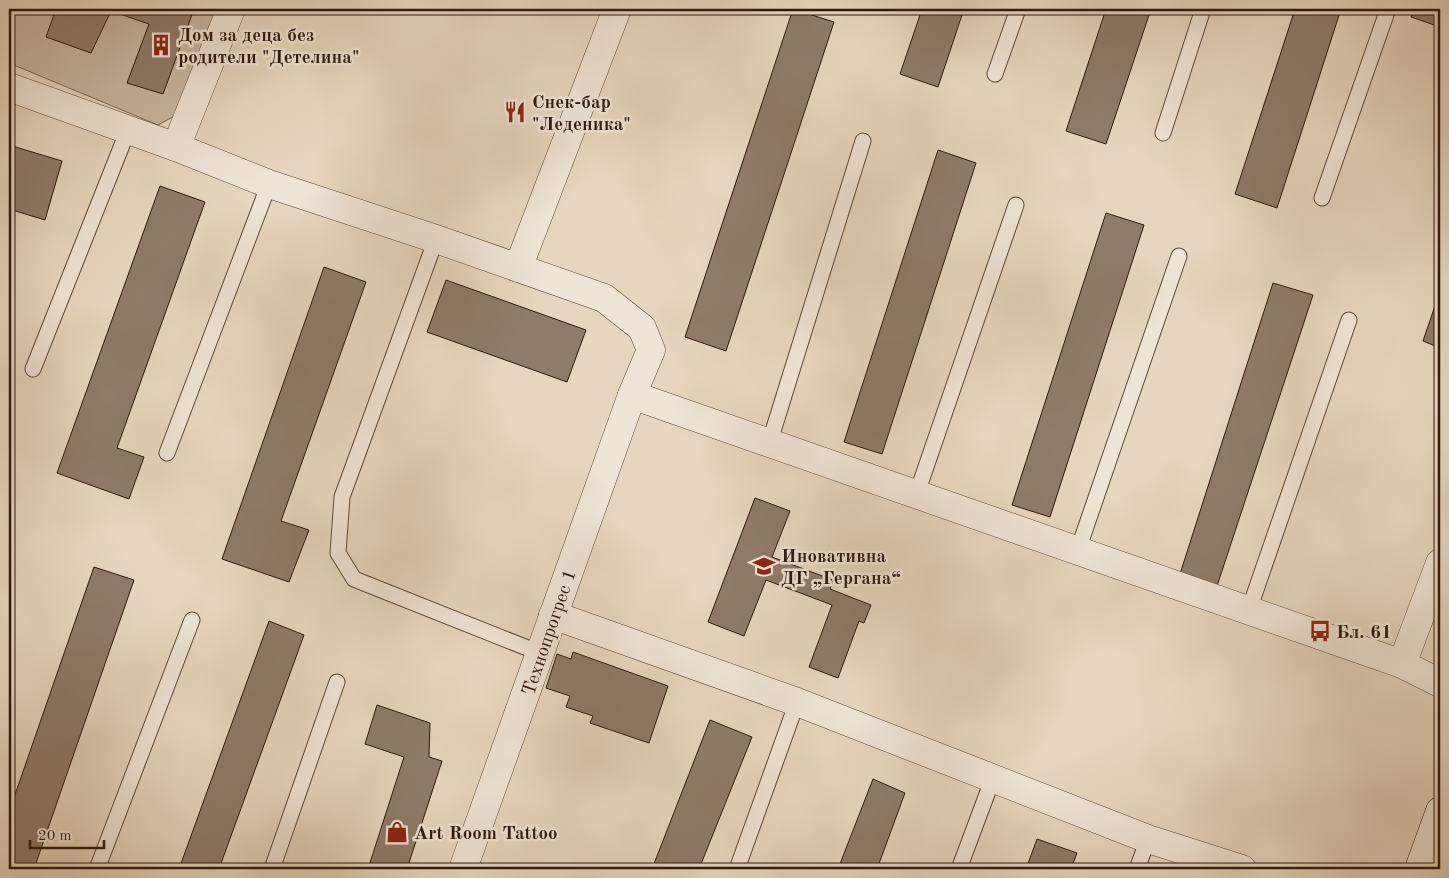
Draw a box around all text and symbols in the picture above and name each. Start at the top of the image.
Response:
place label: Дом за деца без родители "Детелина" [178,27,359,68]
building icon: Дом за деца без родители "Детелина" [148,32,174,58]
place label: Снек-бар "Леденика" [532,94,631,135]
restaurant icon: Снек-бар "Леденика" [502,99,528,125]
place label: Иновативна ДГ „Гергана“ [781,548,901,589]
school or university icon: Иновативна ДГ „Гергана“ [751,553,777,579]
street label: Технопрогрес 1 [520,567,581,698]
bus stop icon: Бл. 61 [1307,618,1333,644]
place label: Бл. 61 [1336,624,1392,643]
scale bar [30,818,104,850]
shop icon: Art Room Tattoo [384,819,410,845]
place label: Art Room Tattoo [414,825,558,844]
text: 20 m [38,829,72,844]

